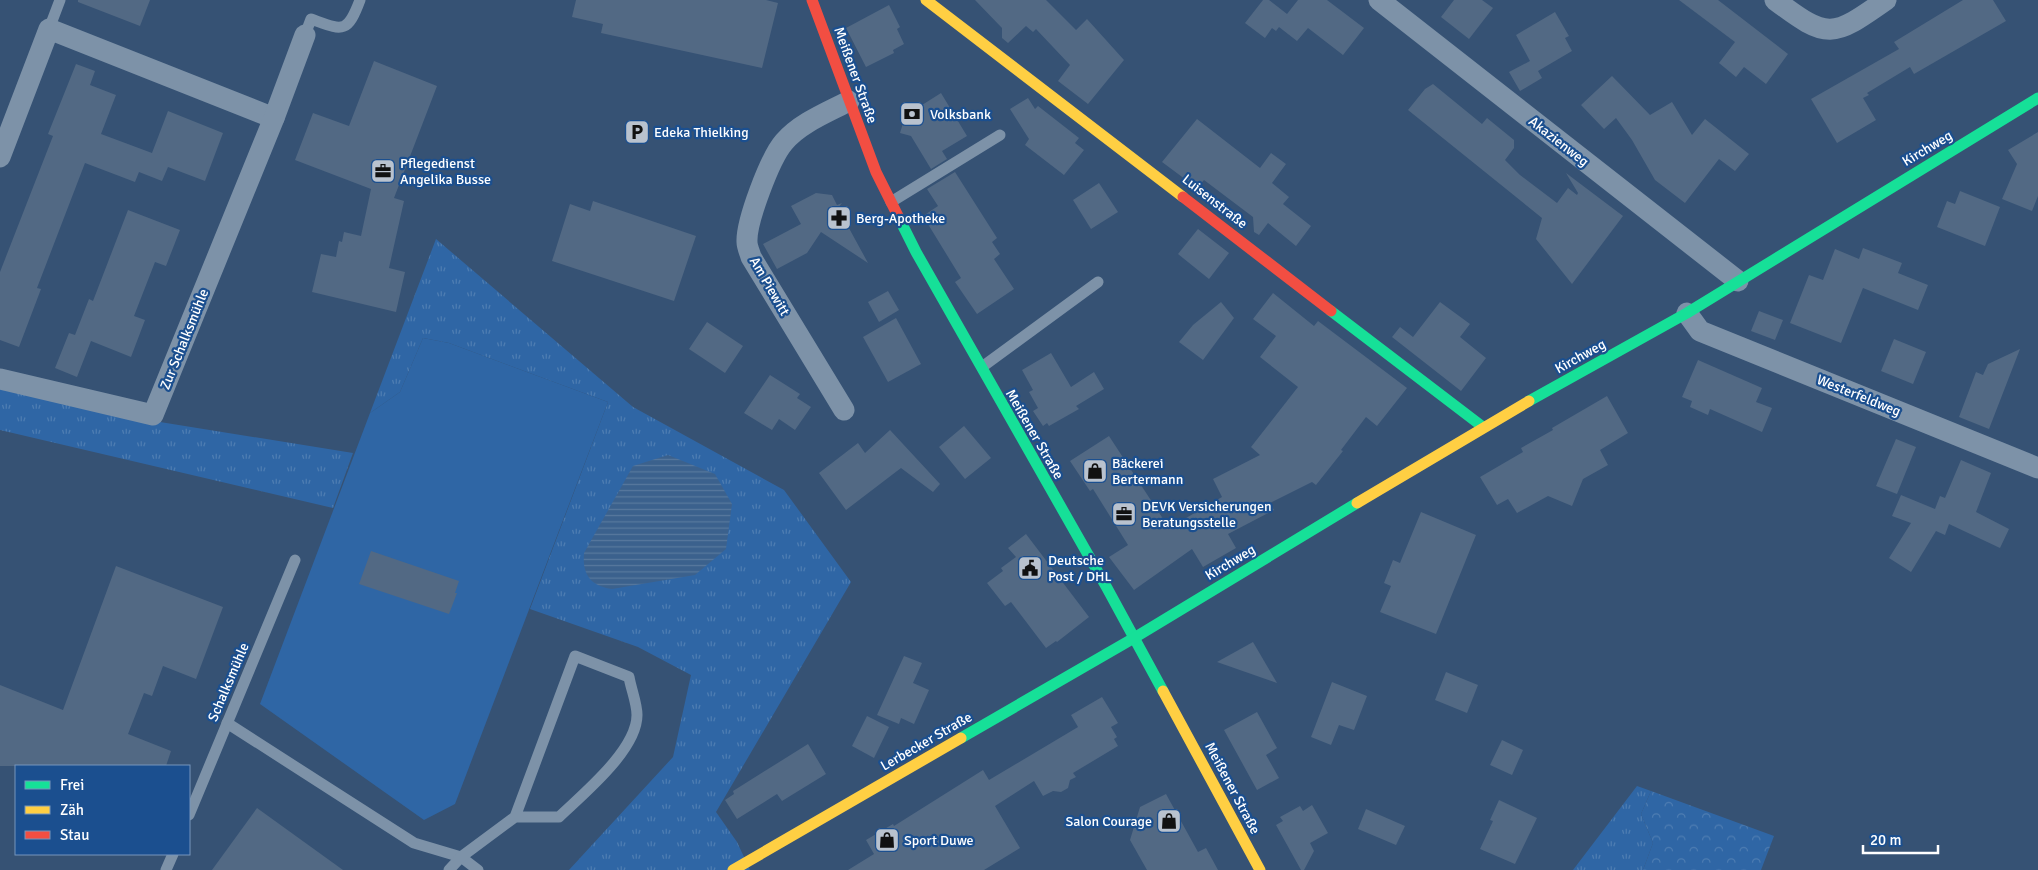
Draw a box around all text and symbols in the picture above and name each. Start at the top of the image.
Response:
street label: Meißener Straße [830,25,881,126]
bank icon: Volksbank [899,101,925,127]
place label: Volksbank [930,106,991,123]
street label: Akazienweg [1525,113,1592,170]
parking icon: Edeka Thielking [624,119,650,145]
place label: Edeka Thielking [654,124,749,141]
street label: Kirchweg [1899,127,1955,170]
place label: Pflegedienst Angelika Busse [400,155,491,188]
office icon: Pflegedienst Angelika Busse [370,158,396,184]
street label: Luisenstraße [1179,171,1251,232]
pharmacy icon: Berg-Apotheke [826,205,852,231]
place label: Berg-Apotheke [856,210,945,227]
street label: Am Piewitt [746,254,793,319]
street label: Zur Schalksmühle [157,286,212,392]
street label: Kirchweg [1552,336,1609,377]
street label: Westerfeldweg [1814,371,1903,420]
street label: Meißener Straße [1002,386,1067,482]
place label: Bäckerei Bertermann [1112,455,1183,488]
shop icon: Bäckerei Bertermann [1082,458,1108,484]
place label: DEVK Versicherungen Beratungsstelle [1142,498,1272,531]
office icon: DEVK Versicherungen Beratungsstelle [1111,501,1137,527]
street label: Kirchweg [1202,541,1258,584]
place label: Deutsche Post / DHL [1048,552,1112,585]
public building icon: Deutsche Post / DHL [1017,555,1043,581]
street label: Schalksmühle [204,640,253,724]
street label: Lerbecker Straße [878,708,975,774]
street label: Meißener Straße [1201,740,1264,837]
legend [15,765,190,855]
text: Frei [60,776,84,794]
text: Zäh [60,801,84,819]
shop icon: Salon Courage [1156,808,1182,834]
place label: Salon Courage [1065,813,1152,830]
scale bar [1863,822,1938,854]
text: Stau [60,826,89,844]
shop icon: Sport Duwe [874,827,900,853]
text: 20 m [1870,831,1901,849]
place label: Sport Duwe [904,832,974,849]

